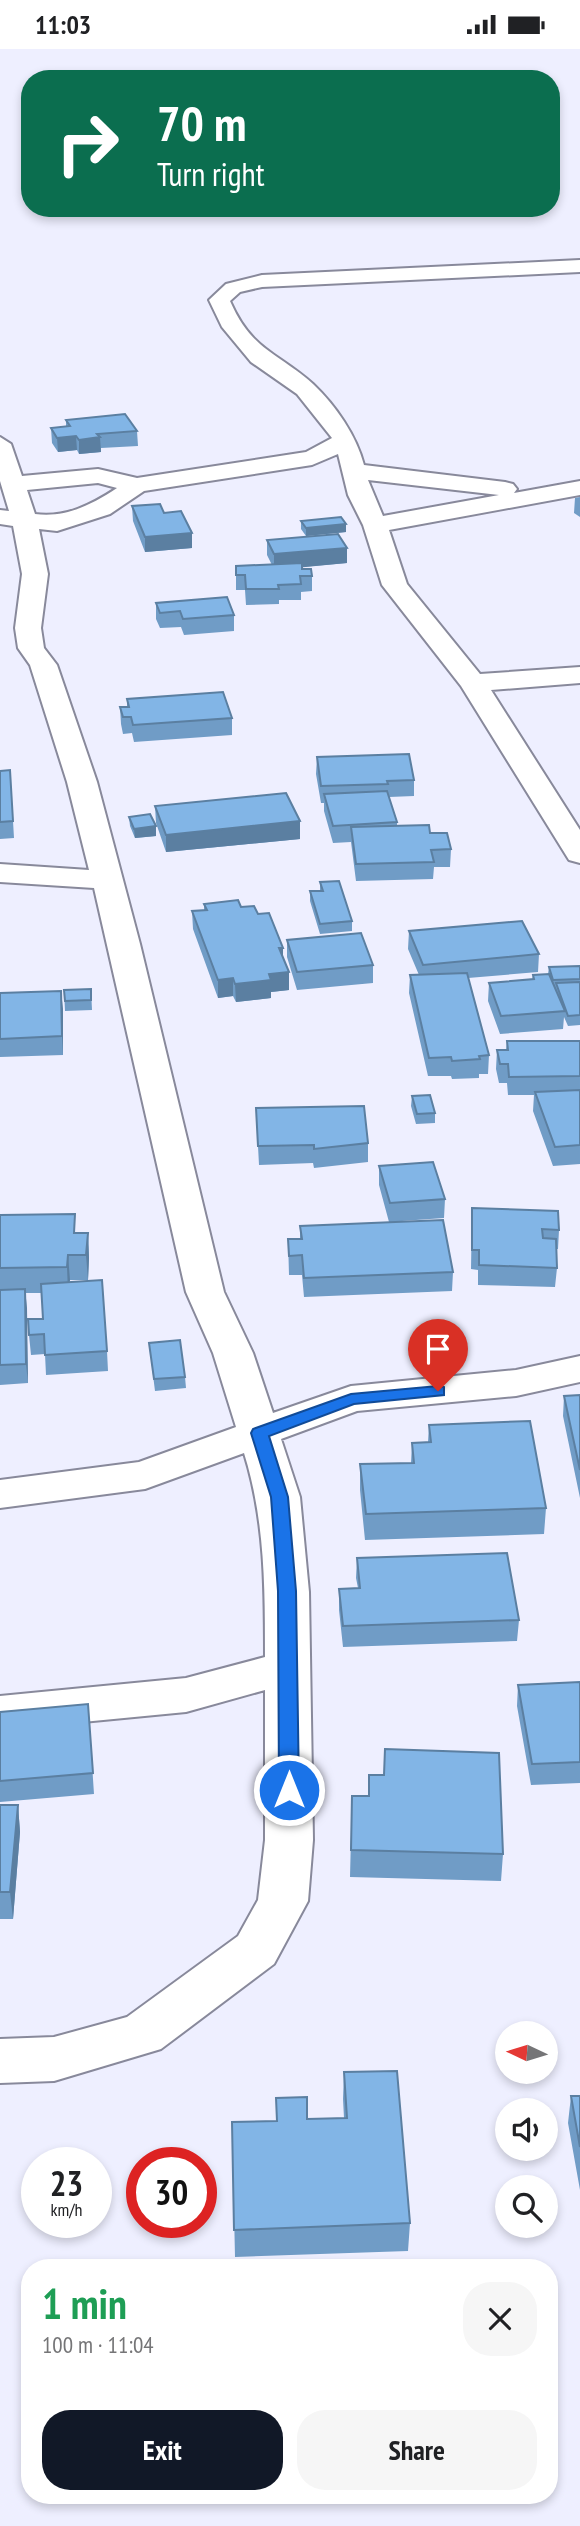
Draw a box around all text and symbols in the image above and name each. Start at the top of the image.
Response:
text: 11:03 [35,8,91,41]
text: 70 m [157,91,246,155]
icon: right [42,98,133,189]
text: Turn right [157,153,265,195]
pin [408,1319,468,1391]
icon: arrive [419,1330,457,1368]
position arrow [252,1753,326,1827]
north arrow [495,2021,558,2084]
map controls [495,2021,558,2238]
button: sound [495,2098,558,2161]
speed limit sign: 30 [126,2147,217,2238]
text: 23 [50,2160,83,2206]
button: search [495,2175,558,2238]
text: km/h [51,2198,82,2221]
text: 1 min [42,2276,127,2331]
button: close [463,2282,537,2356]
text: 100 m · 11:04 [42,2330,154,2359]
button: Exit [42,2410,283,2490]
button: Share [297,2410,537,2490]

